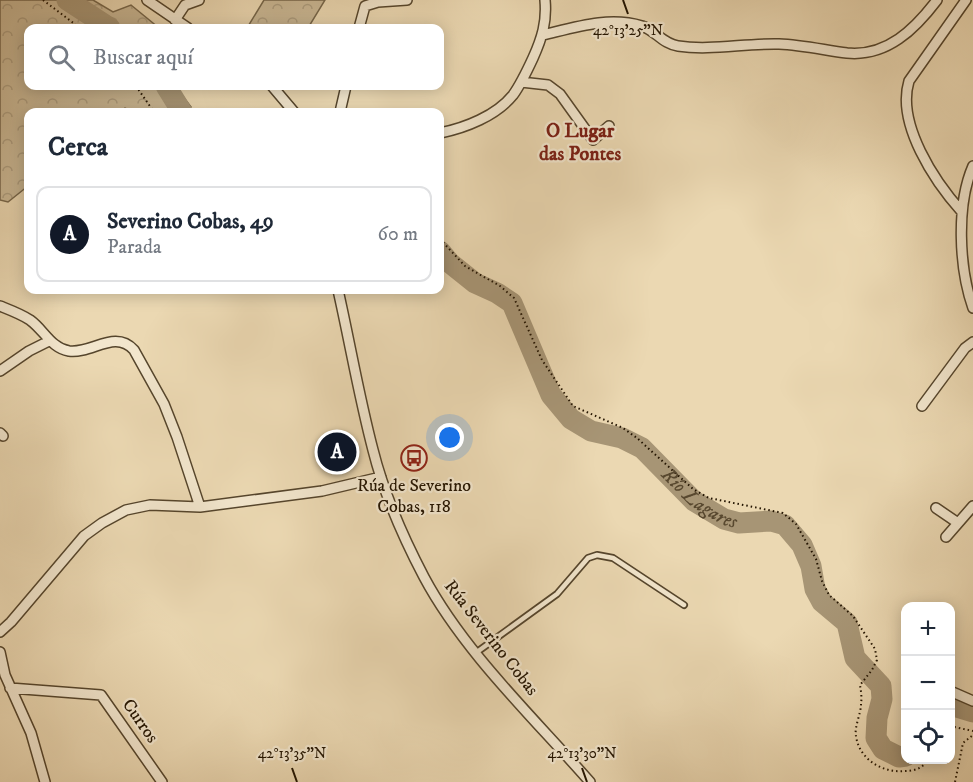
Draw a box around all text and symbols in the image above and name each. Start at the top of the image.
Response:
text: 42°13'25"N [593,21,663,40]
search box [24,24,444,90]
icon: search [45,41,78,74]
text: Buscar aquí [93,44,193,71]
district label: O Lugar das Pontes [539,119,621,167]
text: Cerca [48,131,108,164]
text: Severino Cobas, 49 [107,208,274,235]
text: A [63,222,76,247]
text: 60 m [378,222,418,247]
text: Parada [107,235,162,260]
your location [435,423,464,452]
pin: A [318,430,356,474]
bus stop icon: Rúa de Severino Cobas, 118 [399,443,429,473]
water label: Río Lagares [655,462,741,535]
place label: Rúa de Severino Cobas, 118 [357,475,471,518]
street label: Rúa Severino Cobas [439,576,543,700]
map controls [901,602,955,764]
button: + [901,602,955,656]
button: − [901,656,955,710]
street label: Curros [117,695,163,747]
button: locate [901,710,955,764]
text: 42°13'35"N [258,744,326,763]
text: 42°13'30"N [547,744,617,763]

